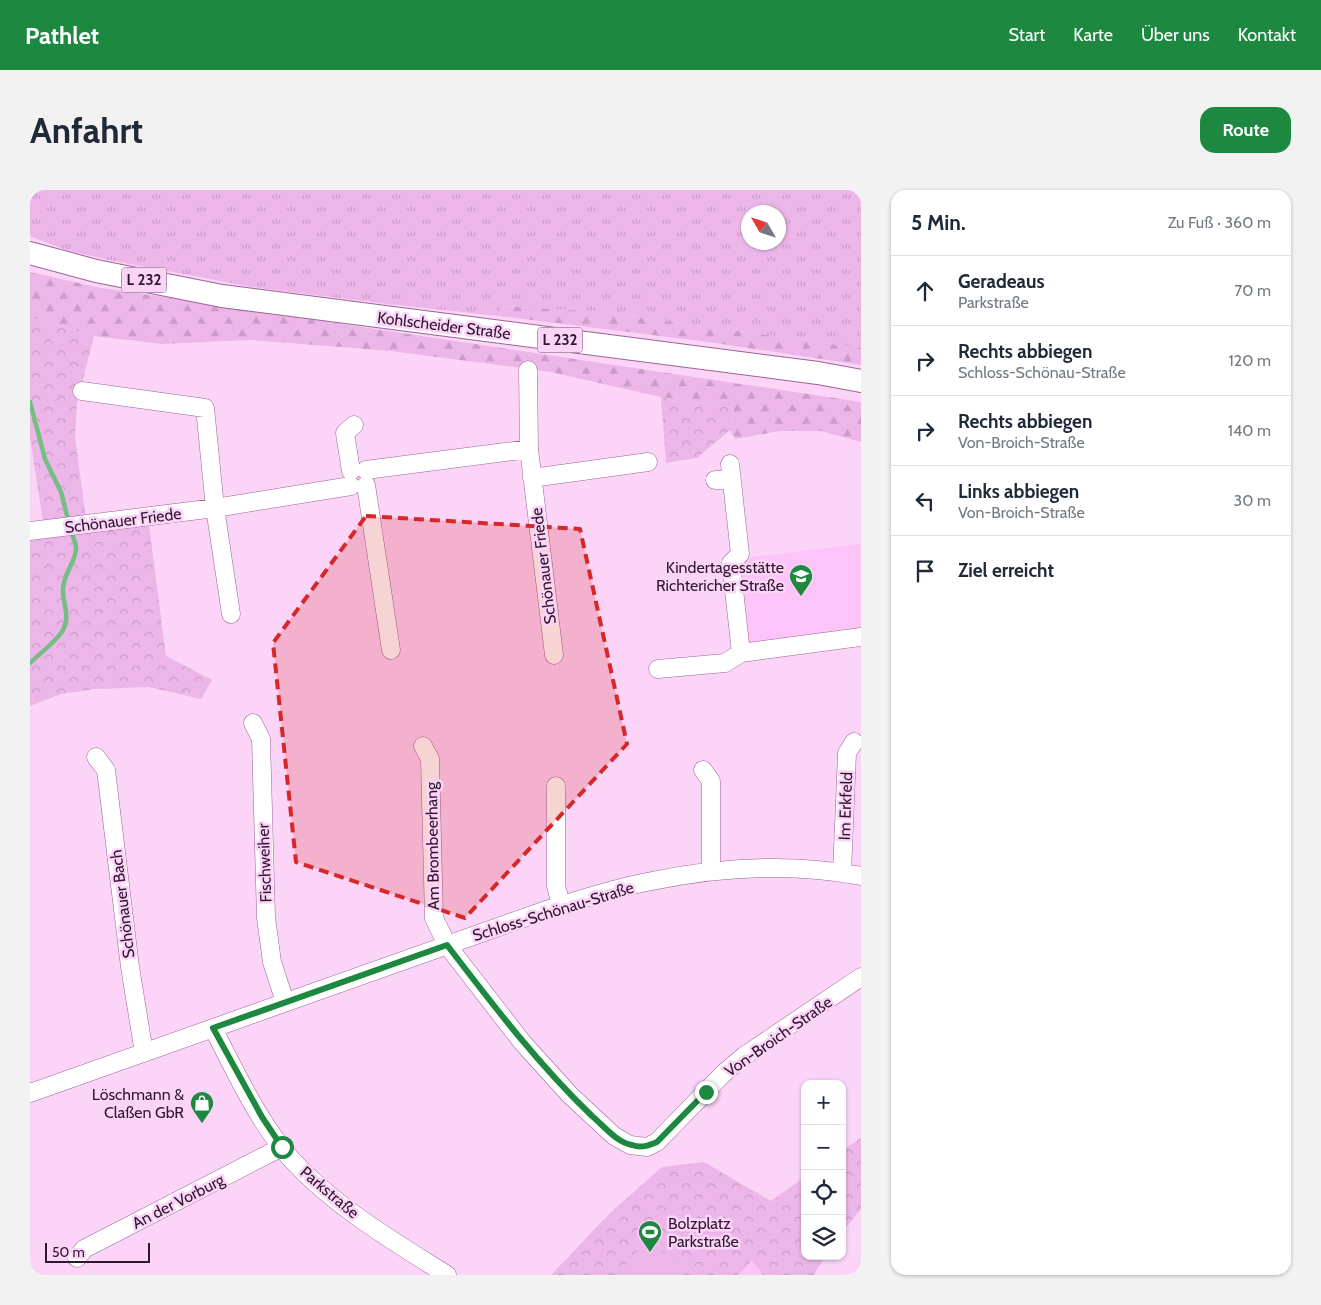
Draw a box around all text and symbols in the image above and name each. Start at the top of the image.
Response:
text: Pathlet [25,21,99,50]
text: Start [1009,24,1045,46]
text: Karte [1073,24,1113,46]
text: Über uns [1141,24,1210,46]
text: Kontakt [1238,24,1296,46]
button: Route [1200,107,1291,153]
text: Anfahrt [30,109,143,152]
north arrow [741,205,786,250]
text: 5 Min. [911,210,966,235]
text: Zu Fuß · 360 m [1168,213,1271,232]
road number: L 232 [122,268,166,292]
text: Geradeaus [958,270,1044,293]
icon: ahead [911,277,939,305]
text: 70 m [1234,281,1271,300]
text: Parkstraße [958,293,1029,312]
street label: Kohlscheider Straße [376,308,512,343]
road number: L 232 [538,328,582,352]
text: Rechts abbiegen [958,340,1092,363]
icon: right [911,347,939,375]
text: 120 m [1229,351,1271,370]
text: Schloss-Schönau-Straße [958,363,1126,382]
text: Rechts abbiegen [958,410,1092,433]
icon: right [911,417,939,445]
text: 140 m [1228,421,1271,440]
text: Von-Broich-Straße [958,433,1085,452]
text: Links abbiegen [958,480,1079,503]
icon: left [911,487,939,515]
text: 30 m [1234,491,1271,510]
text: Von-Broich-Straße [958,503,1085,522]
street label: Schönauer Friede [64,504,182,537]
street label: Schönauer Friede [527,507,560,625]
icon: arrive [911,557,939,585]
place label: Kindertagesstätte Richtericher Straße [656,558,784,595]
text: Ziel erreicht [958,559,1054,582]
school or university icon: Kindertagesstätte Richtericher Straße [788,563,814,597]
street label: Im Erkfeld [835,771,856,841]
street label: Am Brombeerhang [422,781,443,910]
street label: Fischweiher [254,822,275,903]
street label: Schönauer Bach [106,849,139,959]
street label: Schloss-Schönau-Straße [470,878,636,945]
street label: Von-Broich-Straße [721,992,836,1081]
map controls [801,1080,846,1260]
button: + [801,1080,846,1125]
route end [695,1081,718,1104]
place label: Löschmann & Claßen GbR [92,1085,184,1122]
shop icon: Löschmann & Claßen GbR [189,1090,215,1124]
button: − [801,1125,846,1170]
route start [271,1136,294,1159]
street label: Parkstraße [296,1162,363,1222]
street label: An der Vorburg [129,1170,228,1233]
button: locate [801,1170,846,1215]
place label: Bolzplatz Parkstraße [668,1214,739,1251]
button: layers [801,1215,846,1260]
sports icon: Bolzplatz Parkstraße [637,1219,663,1253]
scale bar [45,1240,150,1263]
text: 50 m [52,1243,85,1261]

